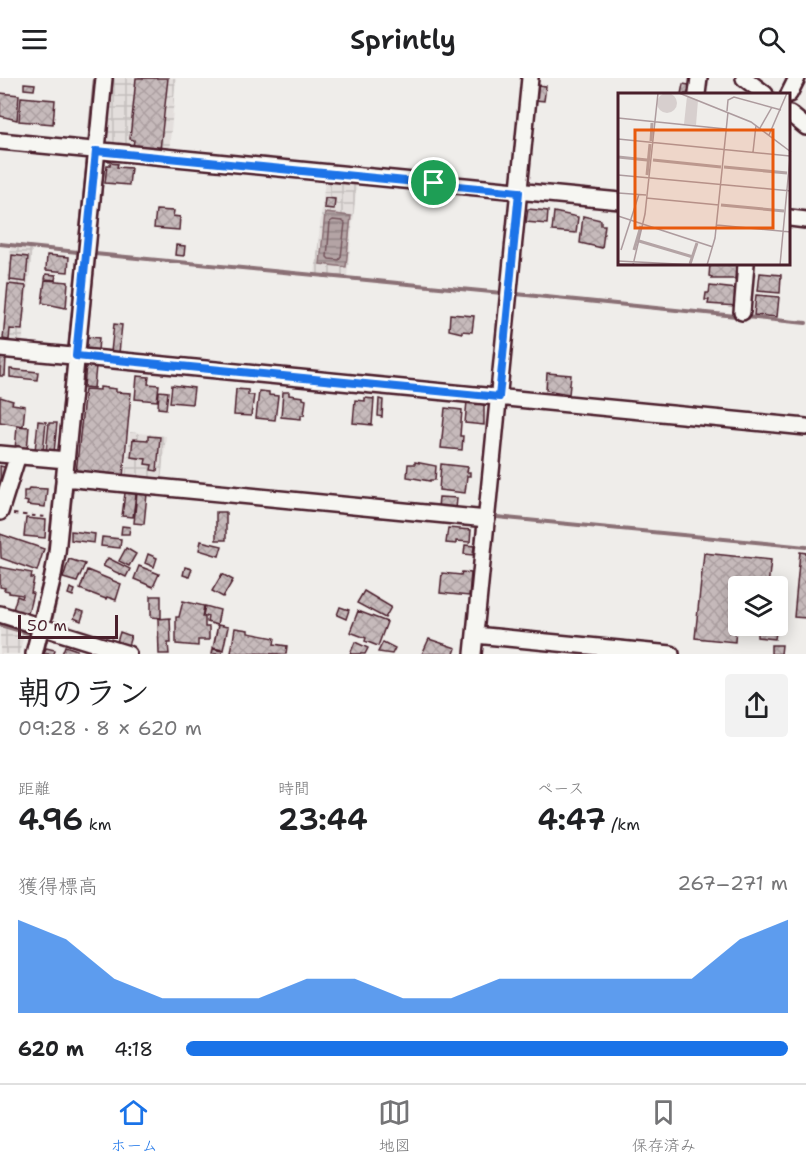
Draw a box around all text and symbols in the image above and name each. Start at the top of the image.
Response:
text: Sprintly [350,21,456,58]
icon: menu [18,23,51,56]
icon: search [755,23,788,56]
inset map [618,93,791,266]
pin [408,157,459,208]
icon: arrive [417,166,450,199]
map controls [728,576,788,636]
button: layers [728,576,788,636]
scale bar [18,612,118,640]
text: 50 m [27,615,67,636]
text: 朝のラン [18,670,150,715]
button: share [725,674,788,737]
text: 09:28 · 8 × 620 m [18,715,202,741]
text: 距離 [18,778,50,799]
text: 時間 [278,778,310,799]
text: ペース [537,778,584,799]
text: 4.96 [18,799,83,840]
text: 23:44 [278,799,368,840]
text: 4:47 [537,799,606,840]
text: km [83,814,111,835]
text: /km [606,814,640,835]
text: 267–271 m [677,870,788,896]
text: 獲得標高 [18,873,98,899]
text: 620 m [18,1036,84,1062]
text: 4:18 [114,1036,153,1062]
tab: ホーム [110,1096,158,1156]
tab: 地図 [378,1096,411,1156]
tab: 保存済み [632,1096,696,1156]

